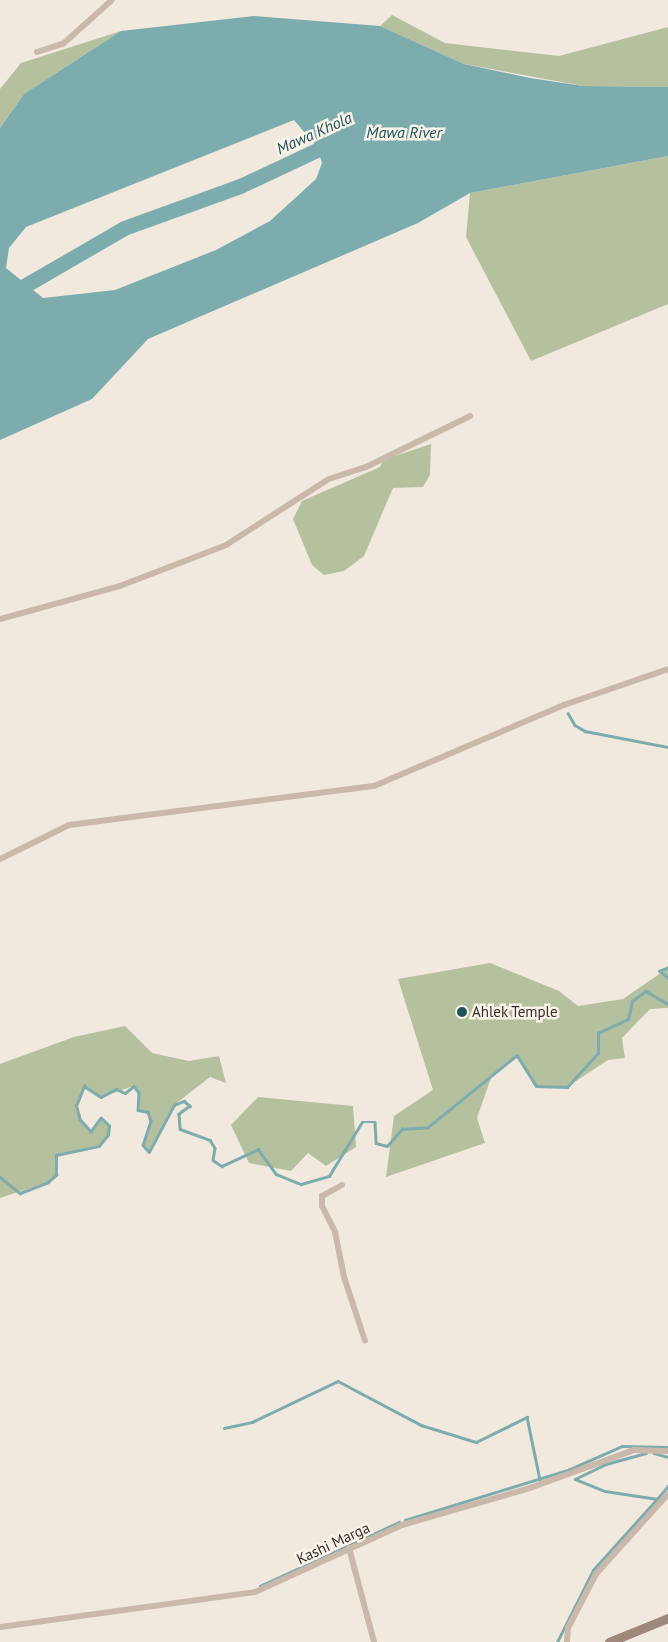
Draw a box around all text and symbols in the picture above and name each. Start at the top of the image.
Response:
water label: Mawa Khola [273,108,355,158]
water label: Mawa River [366,122,442,142]
place label: Ahlek Temple [472,1003,558,1021]
marker: Ahlek Temple [456,1006,468,1018]
street label: Kashi Marga [294,1518,372,1568]

